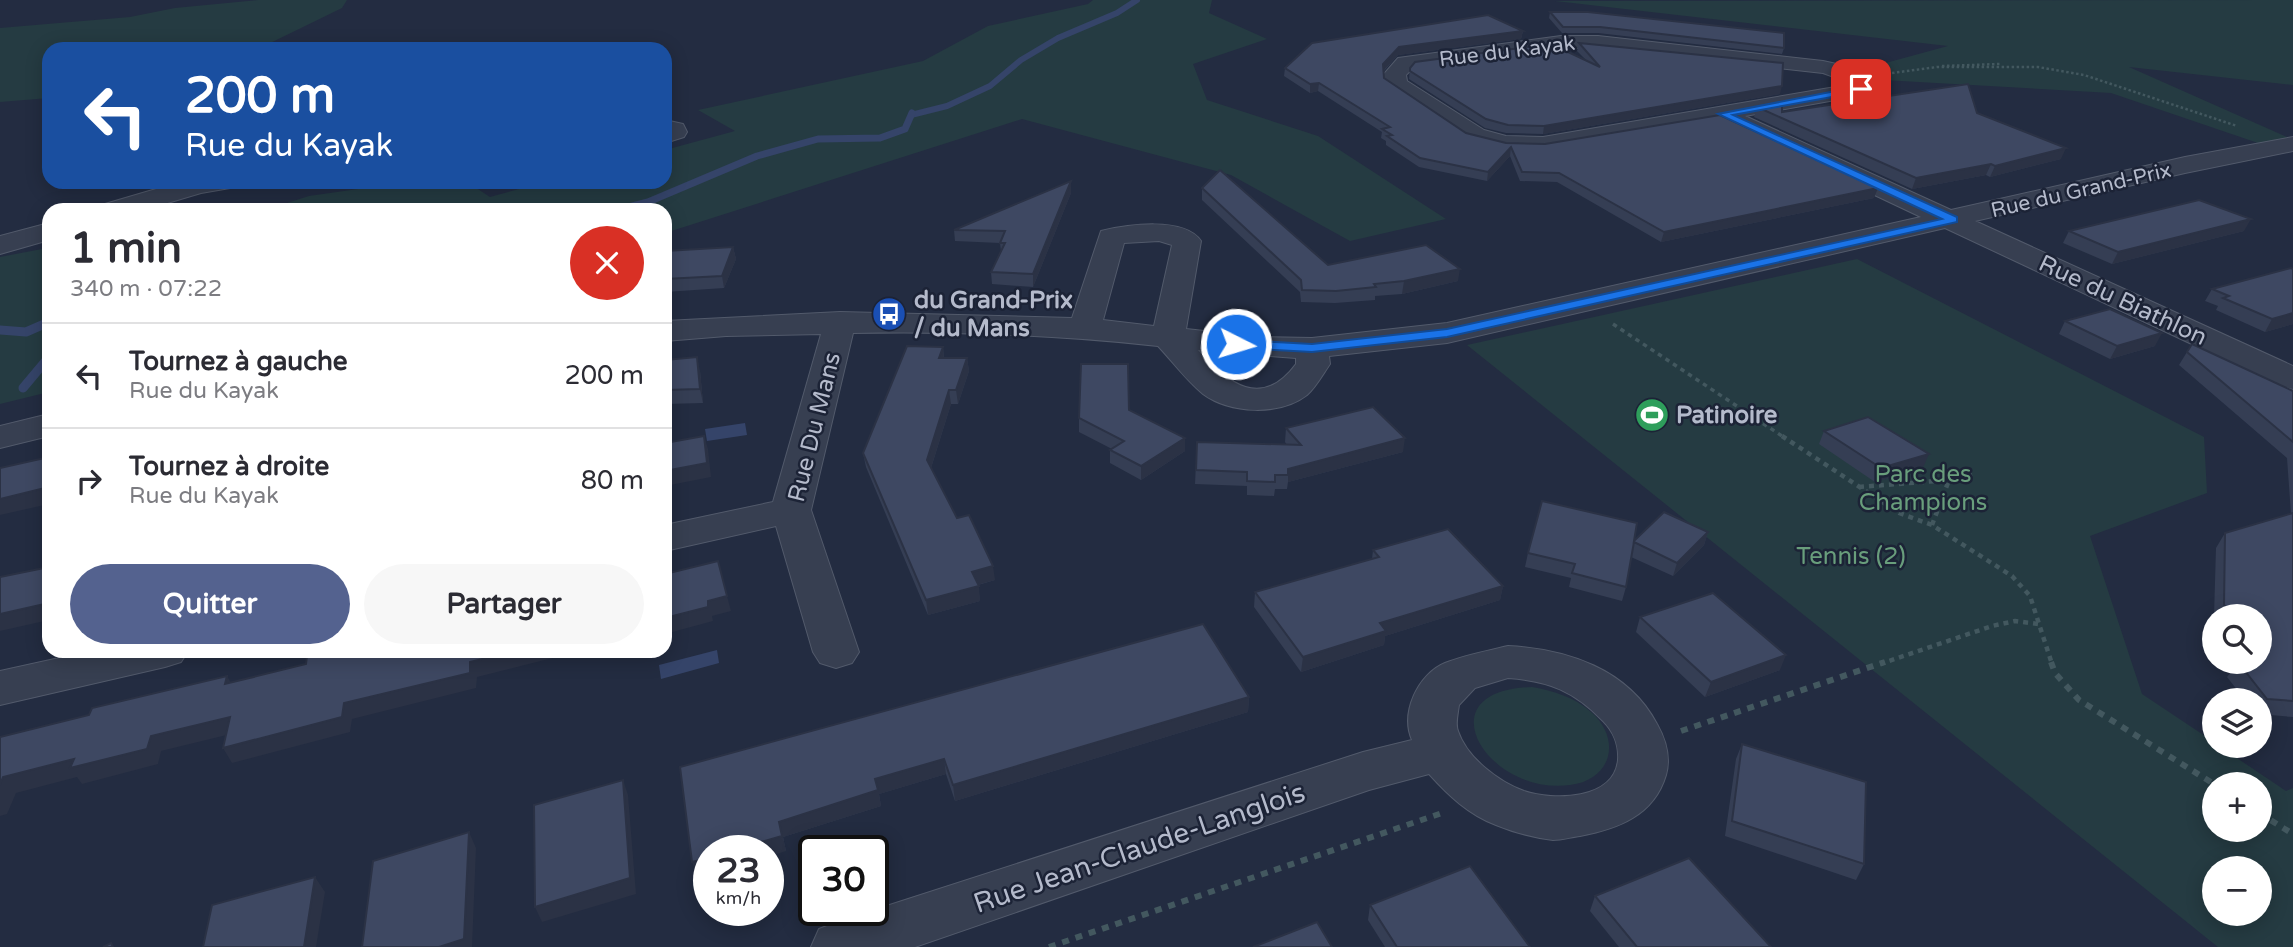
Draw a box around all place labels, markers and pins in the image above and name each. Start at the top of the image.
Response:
pin [1831,59,1891,119]
place label: du Grand-Prix / du Mans [914,286,1073,343]
bus stop icon: du Grand-Prix / du Mans [870,295,908,333]
sports icon: Patinoire [1633,396,1671,434]
place label: Patinoire [1676,401,1778,430]

